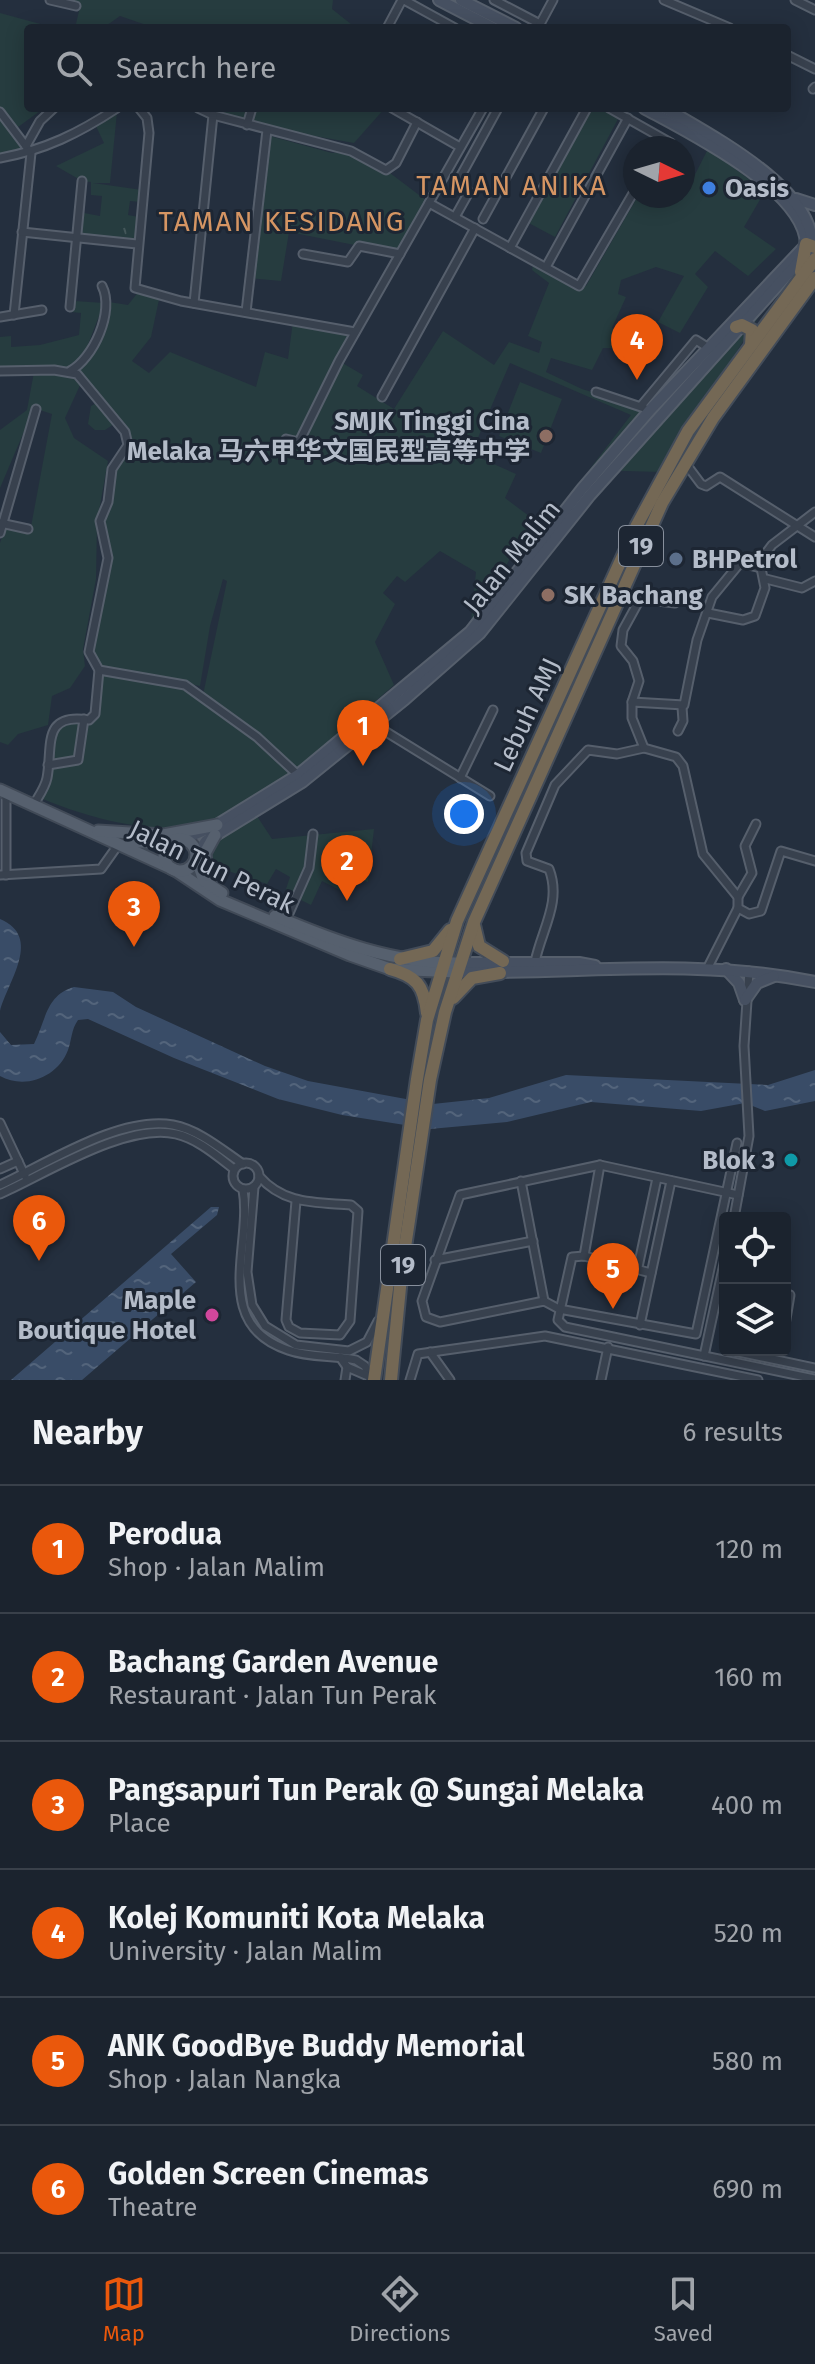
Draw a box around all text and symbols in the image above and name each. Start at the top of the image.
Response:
search box [24,24,791,112]
icon: search [52,46,96,90]
text: Search here [116,50,276,86]
north arrow [623,136,695,208]
district label: TAMAN ANIKA [416,169,608,202]
place label: Oasis [725,173,790,204]
marker: Oasis [700,179,718,197]
district label: TAMAN KESIDANG [159,205,405,238]
pin: 4 [611,314,663,380]
place label: SMJK Tinggi Cina Melaka 马六甲华文国民型高等中学 [127,406,530,467]
marker: SMJK Tinggi Cina Melaka 马六甲华文国民型高等中学 [537,427,555,445]
street label: Jalan Malim [457,494,567,620]
road number: 19 [619,526,663,566]
place label: BHPetrol [692,544,797,575]
marker: BHPetrol [667,550,685,568]
place label: SK Bachang [564,580,703,611]
marker: SK Bachang [539,586,557,604]
street label: Lebuh AMJ [487,653,567,777]
pin: 1 [337,700,389,766]
your location [444,794,484,834]
street label: Jalan Tun Perak [124,814,300,921]
pin: 2 [321,835,373,901]
pin: 3 [108,881,160,947]
place label: Blok 3 [702,1145,775,1176]
marker: Blok 3 [782,1151,800,1169]
pin: 6 [13,1195,65,1261]
map controls [719,1212,791,1356]
button: locate [719,1212,791,1284]
pin: 5 [587,1243,639,1309]
road number: 19 [381,1245,425,1285]
button: layers [719,1284,791,1356]
place label: Maple Boutique Hotel [17,1285,196,1346]
marker: Maple Boutique Hotel [203,1306,221,1324]
text: Nearby [32,1412,143,1453]
text: 6 results [682,1417,783,1448]
text: Perodua [108,1516,222,1552]
text: 1 [52,1534,64,1565]
text: 120 m [715,1534,783,1565]
text: Shop · Jalan Malim [108,1552,325,1583]
text: Bachang Garden Avenue [108,1644,438,1680]
text: 2 [51,1662,65,1693]
text: 160 m [714,1662,783,1693]
text: Restaurant · Jalan Tun Perak [108,1680,436,1711]
text: Pangsapuri Tun Perak @ Sungai Melaka [108,1772,644,1808]
text: 3 [51,1790,65,1821]
text: 400 m [711,1790,783,1821]
text: Place [108,1808,171,1839]
text: Kolej Komuniti Kota Melaka [108,1900,485,1936]
text: 4 [51,1918,65,1949]
text: 520 m [714,1918,783,1949]
text: University · Jalan Malim [108,1936,383,1967]
text: ANK GoodBye Buddy Memorial [108,2028,524,2064]
text: 5 [51,2046,65,2077]
text: 580 m [712,2046,783,2077]
text: Shop · Jalan Nangka [108,2064,341,2095]
text: Golden Screen Cinemas [108,2156,428,2192]
text: 6 [51,2174,65,2205]
text: 690 m [712,2174,783,2205]
text: Theatre [108,2192,198,2223]
tab: Map [102,2272,146,2347]
tab: Directions [349,2272,450,2347]
tab: Saved [654,2272,713,2347]

